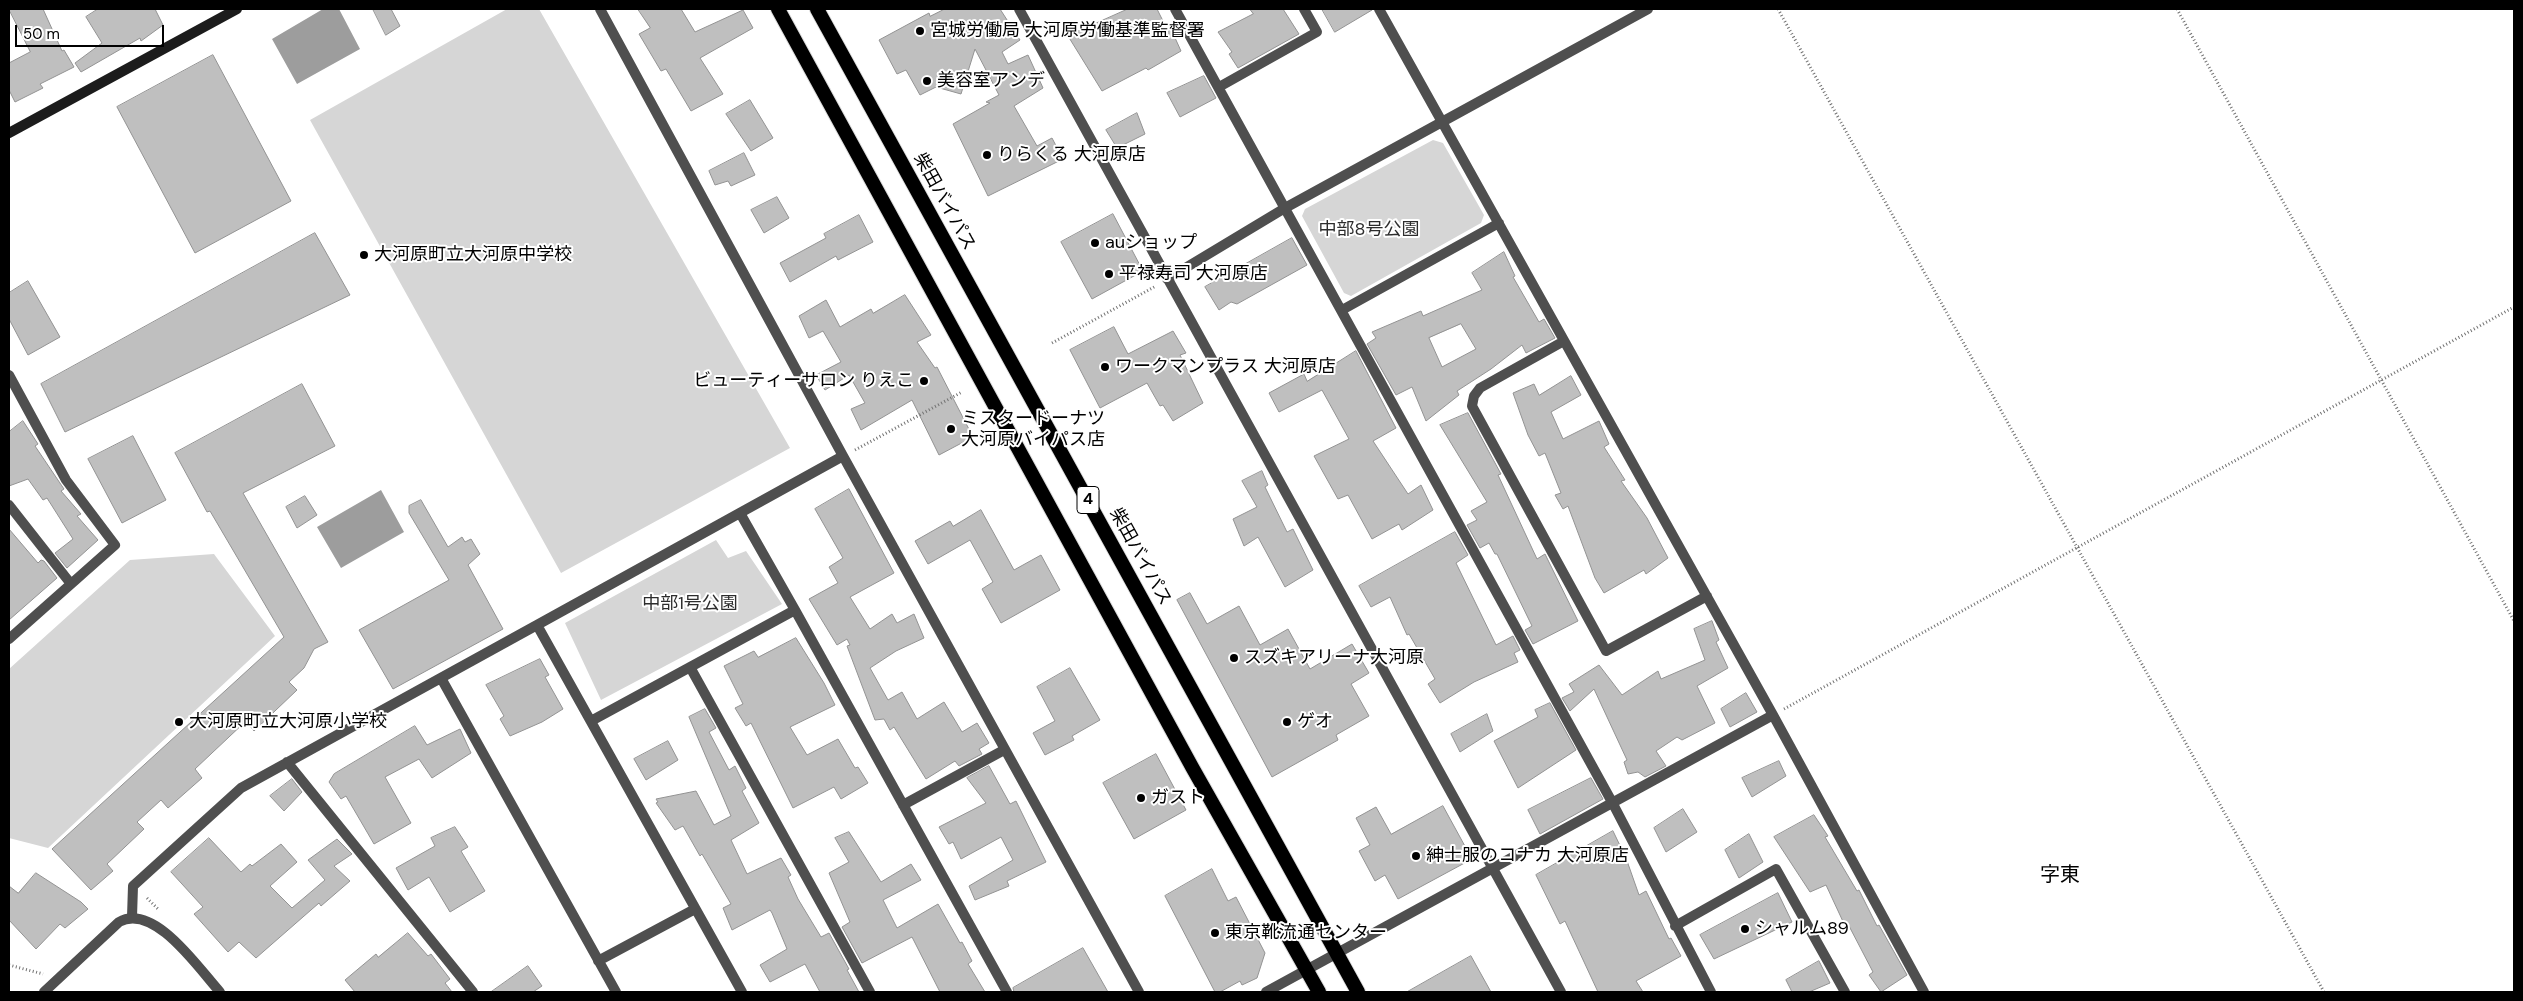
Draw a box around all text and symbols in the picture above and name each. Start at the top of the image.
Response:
scale bar [18,15,166,47]
place label: 宮城労働局 大河原労働基準監督署 [930,20,1205,42]
text: 50 m [23,24,60,44]
marker: 宮城労働局 大河原労働基準監督署 [914,25,926,37]
place label: 美容室アンデ [937,70,1045,92]
marker: 美容室アンデ [921,75,933,87]
place label: りらくる 大河原店 [997,144,1146,166]
marker: りらくる 大河原店 [981,149,993,161]
street label: 柴田バイパス [908,150,980,254]
park label: 中部8号公園 [1319,219,1419,241]
place label: auショップ [1105,232,1197,254]
marker: auショップ [1089,237,1101,249]
place label: 大河原町立大河原中学校 [374,244,572,266]
marker: 大河原町立大河原中学校 [358,249,370,261]
place label: 平禄寿司 大河原店 [1119,263,1268,285]
marker: 平禄寿司 大河原店 [1103,268,1115,280]
place label: ワークマンプラス 大河原店 [1115,356,1336,378]
marker: ワークマンプラス 大河原店 [1099,361,1111,373]
place label: ビューティーサロン りえこ [693,370,914,392]
marker: ビューティーサロン りえこ [918,375,930,387]
place label: ミスタードーナツ 大河原バイパス店 [961,408,1105,450]
marker: ミスタードーナツ 大河原バイパス店 [945,423,957,435]
road number: 4 [1077,486,1099,514]
street label: 柴田バイパス [1104,505,1176,609]
park label: 中部1号公園 [642,593,738,615]
place label: スズキアリーナ大河原 [1244,647,1424,669]
marker: スズキアリーナ大河原 [1228,652,1240,664]
place label: 大河原町立大河原小学校 [189,711,387,733]
place label: ゲオ [1297,711,1333,733]
marker: 大河原町立大河原小学校 [173,716,185,728]
marker: ゲオ [1281,716,1293,728]
place label: ガスト [1151,787,1205,809]
marker: ガスト [1135,792,1147,804]
place label: 紳士服のコナカ 大河原店 [1426,845,1629,867]
marker: 紳士服のコナカ 大河原店 [1410,850,1422,862]
district label: 字東 [2040,864,2080,888]
place label: シャルム89 [1755,918,1849,940]
place label: 東京靴流通センター [1225,922,1387,944]
marker: シャルム89 [1739,923,1751,935]
marker: 東京靴流通センター [1209,927,1221,939]

